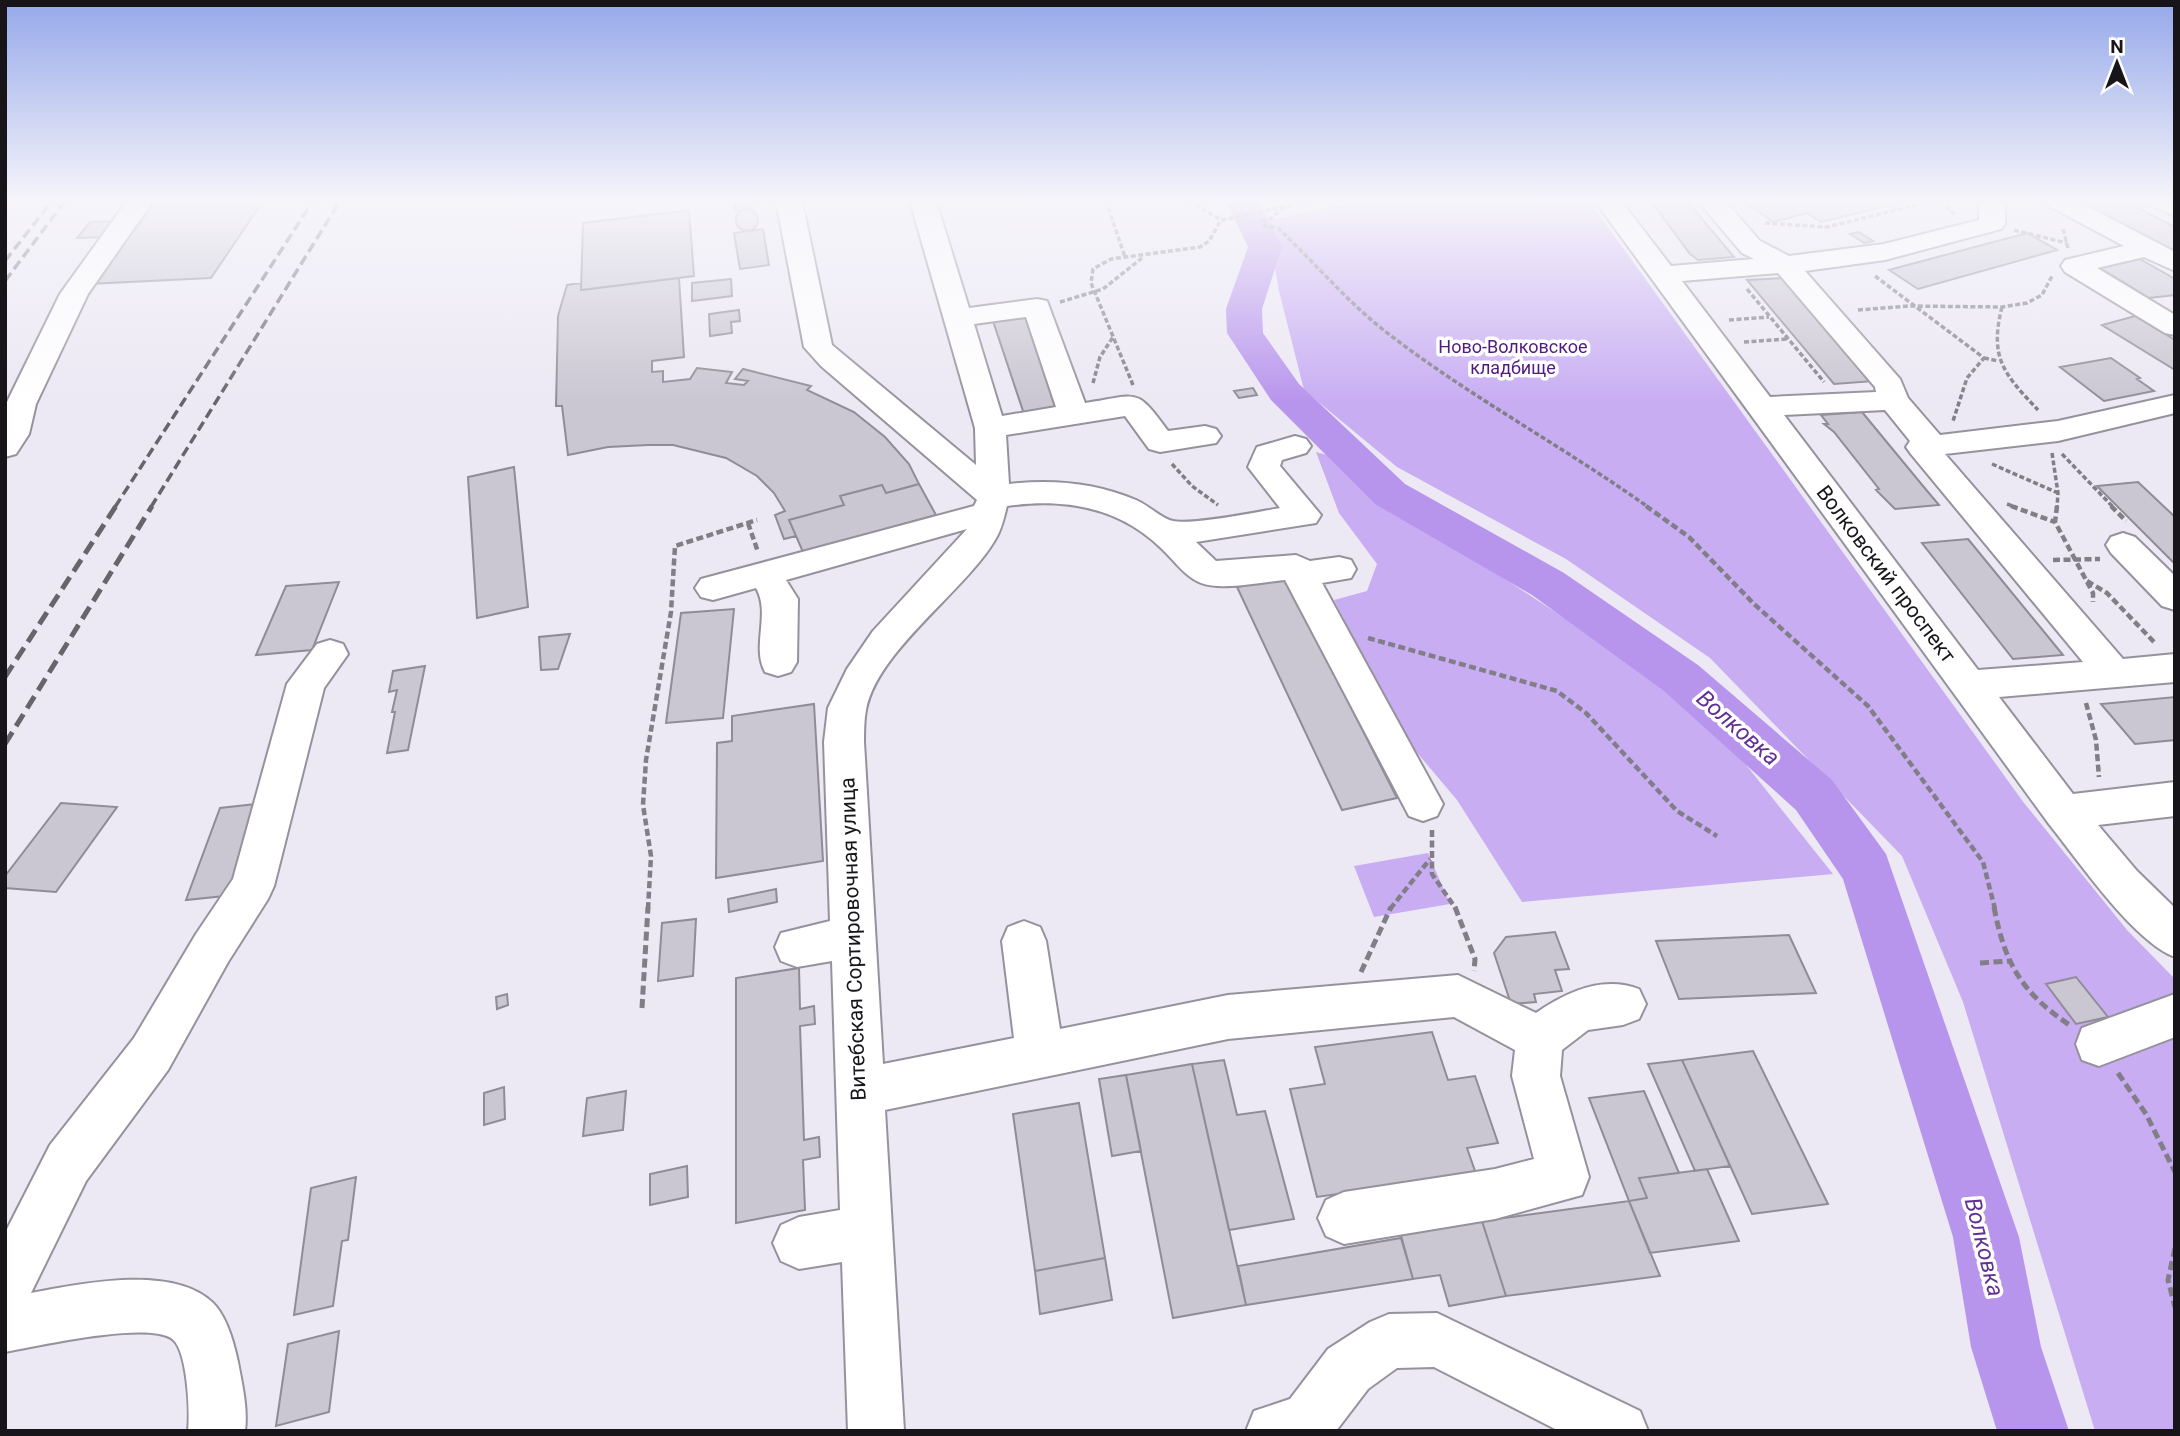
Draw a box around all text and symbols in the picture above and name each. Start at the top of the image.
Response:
north arrow [2082,28,2152,98]
text: N [2110,35,2124,58]
park label: Ново-Волковское кладбище [1438,336,1588,378]
street label: Волковский проспект [1812,481,1960,667]
water label: Волковка [1691,685,1785,771]
street label: Витебская Сортировочная улица [835,777,871,1101]
water label: Волковка [1959,1195,2009,1299]

